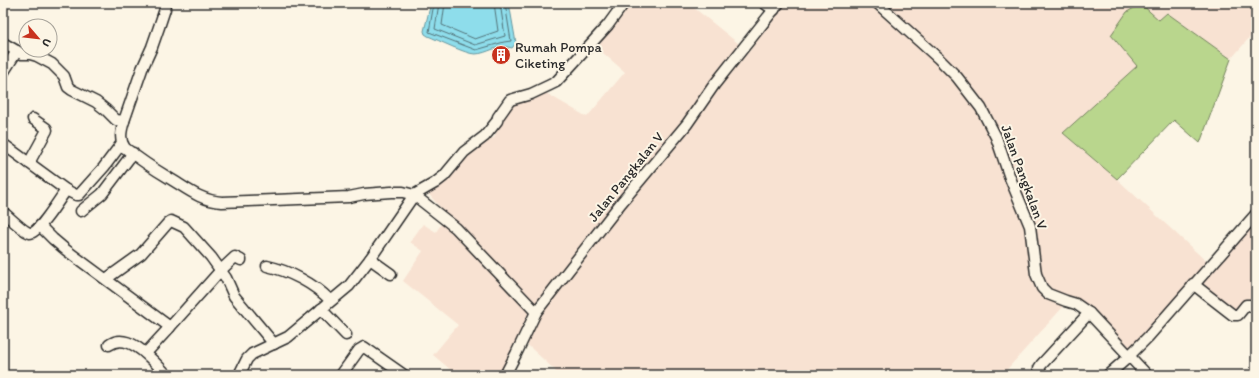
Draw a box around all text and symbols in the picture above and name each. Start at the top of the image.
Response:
north arrow [18,18,58,58]
text: U [39,36,54,49]
place label: Rumah Pompa Ciketing [515,39,602,72]
building icon: Rumah Pompa Ciketing [490,44,512,66]
street label: Jalan Pangkalan V [997,122,1051,232]
street label: Jalan Pangkalan V [585,128,668,225]

